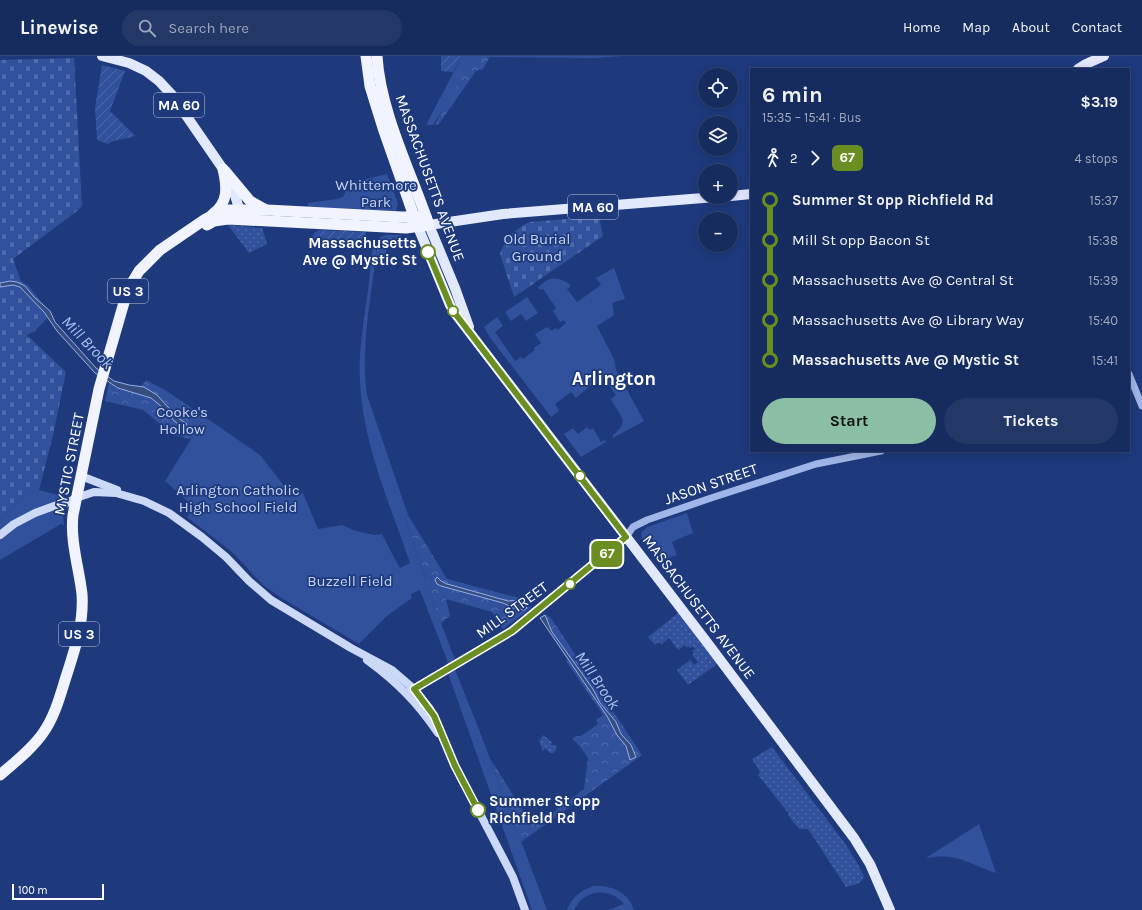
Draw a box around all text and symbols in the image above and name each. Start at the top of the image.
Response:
search box [122,10,402,46]
text: Linewise [20,17,98,39]
icon: search [136,17,158,39]
text: Search here [168,19,249,37]
text: Home [903,19,940,36]
text: Map [962,19,990,36]
text: About [1012,19,1050,36]
text: Contact [1072,19,1122,36]
map controls [698,68,738,252]
button: locate [698,68,738,108]
text: 6 min [762,82,823,108]
street label: MASSACHUSETTS AVENUE [391,92,469,264]
road number: MA 60 [154,93,204,117]
text: $3.19 [1081,93,1118,111]
text: 15:35 – 15:41 · Bus [762,110,861,125]
button: layers [698,116,738,156]
icon: walk [762,147,784,169]
icon: forward [804,147,826,169]
text: 67 [840,149,855,166]
text: 2 [790,151,798,166]
text: 4 stops [1074,151,1118,166]
button: + [698,164,738,204]
park label: Whittemore Park [335,176,417,211]
text: Summer St opp Richfield Rd [792,191,994,209]
text: 15:37 [1090,193,1118,208]
road number: MA 60 [568,195,618,219]
button: − [698,212,738,252]
park label: Old Burial Ground [503,230,571,265]
text: Mill St opp Bacon St [792,231,930,249]
text: 15:38 [1088,233,1118,248]
place label: Massachusetts Ave @ Mystic St [303,234,417,269]
marker: Massachusetts Ave @ Mystic St [420,244,436,260]
text: Massachusetts Ave @ Central St [792,271,1014,289]
text: 15:39 [1088,273,1118,288]
road number: US 3 [108,279,148,303]
unlabelled marker [447,305,459,317]
text: Massachusetts Ave @ Library Way [792,311,1024,329]
water label: Mill Brook [58,312,118,373]
text: 15:40 [1088,313,1118,328]
text: Massachusetts Ave @ Mystic St [792,351,1019,369]
text: 15:41 [1092,353,1118,368]
district label: Arlington [572,368,656,390]
button: Start [762,398,936,444]
button: Tickets [944,398,1118,444]
park label: Cooke's Hollow [156,403,208,438]
street label: MYSTIC STREET [50,411,88,517]
street label: JASON STREET [662,459,760,508]
unlabelled marker [574,470,586,482]
park label: Arlington Catholic High School Field [176,481,300,516]
street label: MASSACHUSETTS AVENUE [639,531,759,683]
line badge: 67 [589,541,625,567]
text: 67 [599,545,615,562]
park label: Buzzell Field [307,572,393,590]
street label: MILL STREET [472,578,552,642]
unlabelled marker [564,578,576,590]
road number: US 3 [59,622,99,646]
water label: Mill Brook [571,647,624,714]
place label: Summer St opp Richfield Rd [489,792,600,827]
marker: Summer St opp Richfield Rd [470,802,486,818]
scale bar [12,882,104,901]
text: 100 m [18,884,48,897]

